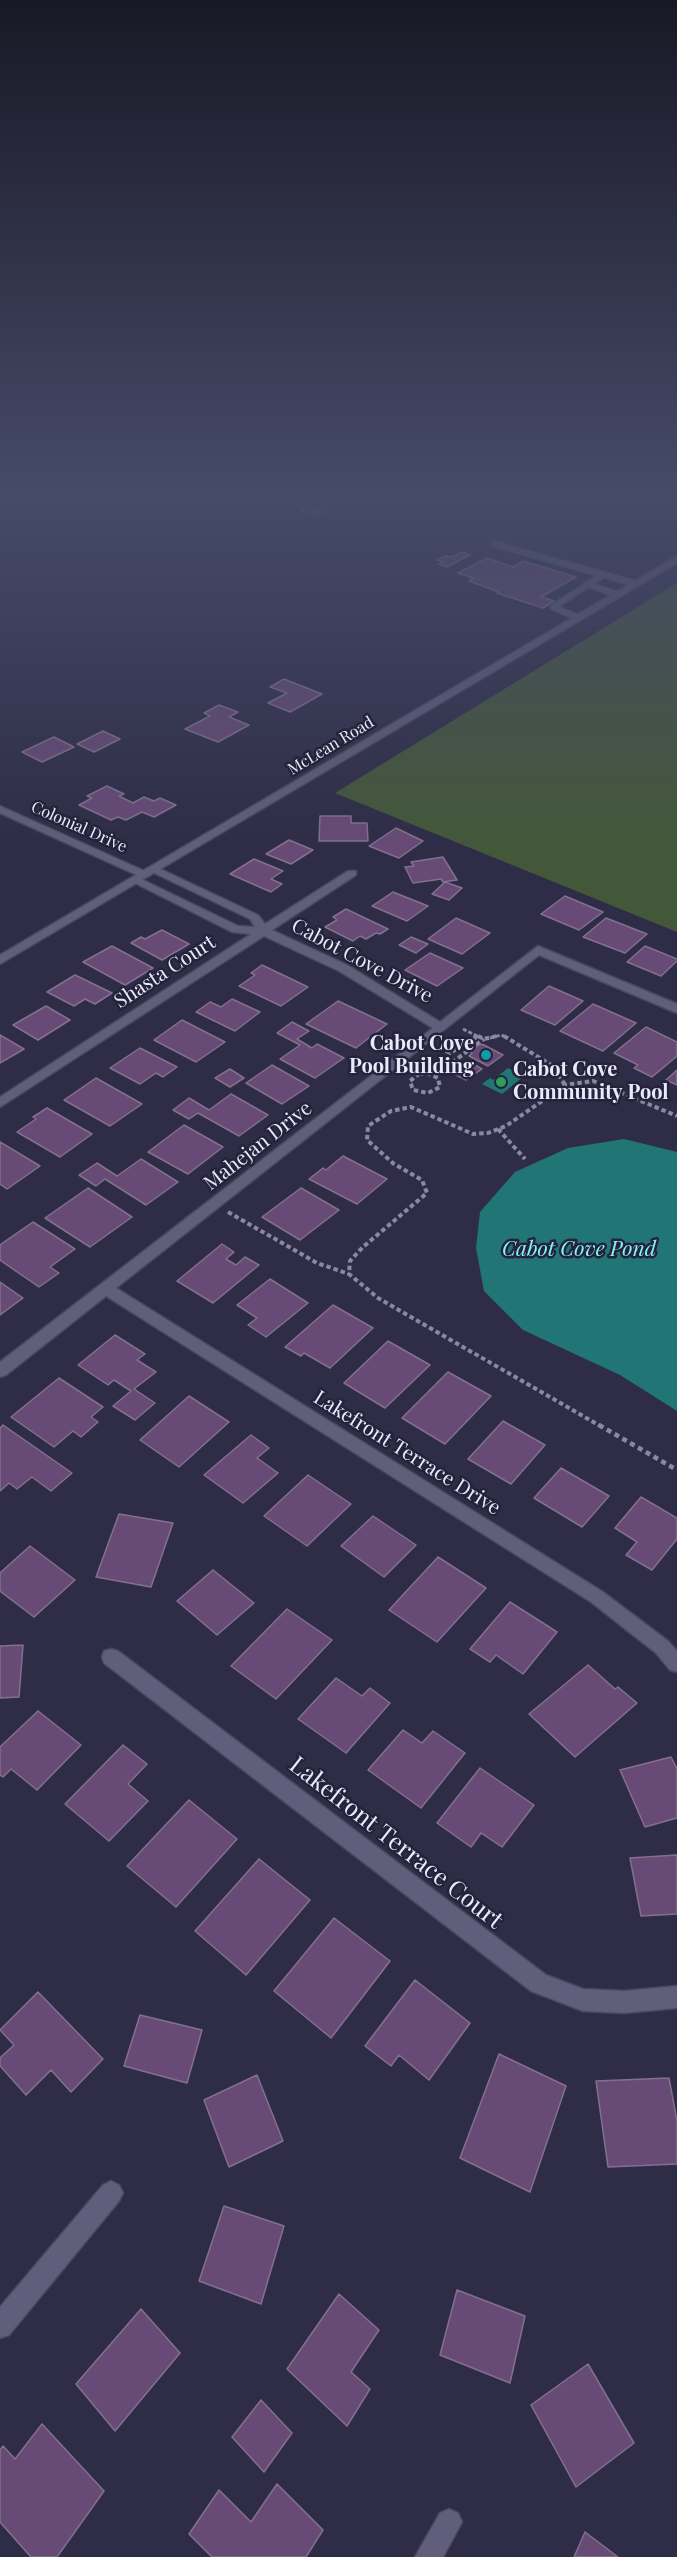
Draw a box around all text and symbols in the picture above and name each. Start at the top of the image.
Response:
street label: McLean Road [285,713,377,779]
street label: Colonial Drive [28,797,130,857]
street label: Cabot Cove Drive [287,914,437,1008]
street label: Shasta Court [110,930,220,1014]
place label: Cabot Cove Pool Building [349,1032,474,1079]
marker: Cabot Cove Pool Building [479,1048,493,1062]
place label: Cabot Cove Community Pool [513,1058,669,1105]
marker: Cabot Cove Community Pool [494,1075,508,1089]
street label: Mahejan Drive [199,1096,317,1196]
water label: Cabot Cove Pond [502,1236,656,1262]
street label: Lakefront Terrace Drive [309,1386,505,1520]
street label: Lakefront Terrace Court [284,1751,508,1935]

